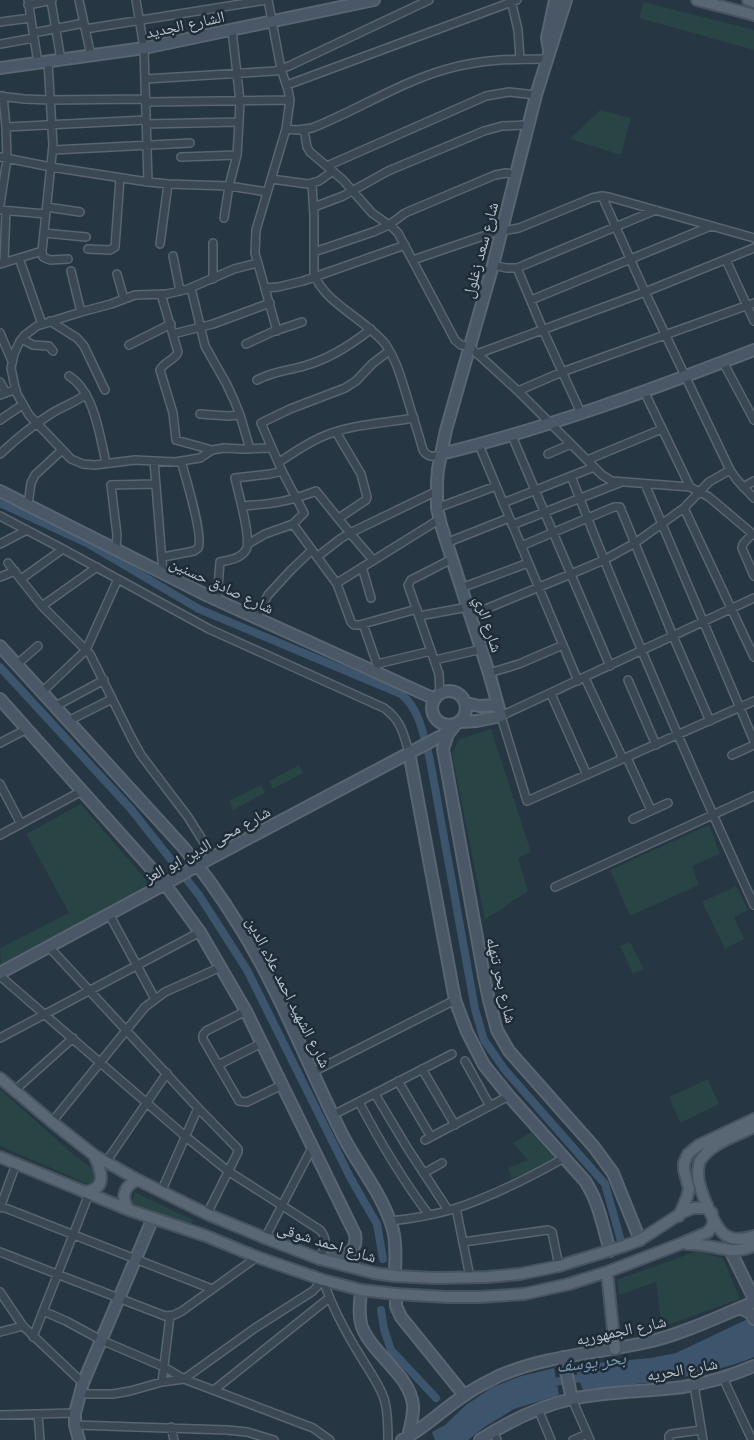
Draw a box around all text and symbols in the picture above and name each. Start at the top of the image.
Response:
street label: الشارع الجديد [144,6,227,43]
street label: شارع سعد زغلول [458,200,503,300]
street label: شارع صادق حسنين [166,552,277,619]
street label: شارع الري [468,593,507,656]
street label: شارع محى الدين ابو العز [139,801,274,888]
street label: شارع الشهيد احمد علاء الدين [241,913,336,1071]
street label: شارع بحر تنهله [481,935,522,1025]
street label: شارع احمد شوقى [275,1217,379,1268]
street label: شارع الجمهوريه [574,1311,668,1350]
water label: بحر يوسف [555,1346,628,1377]
street label: شارع الحريه [645,1353,719,1386]

